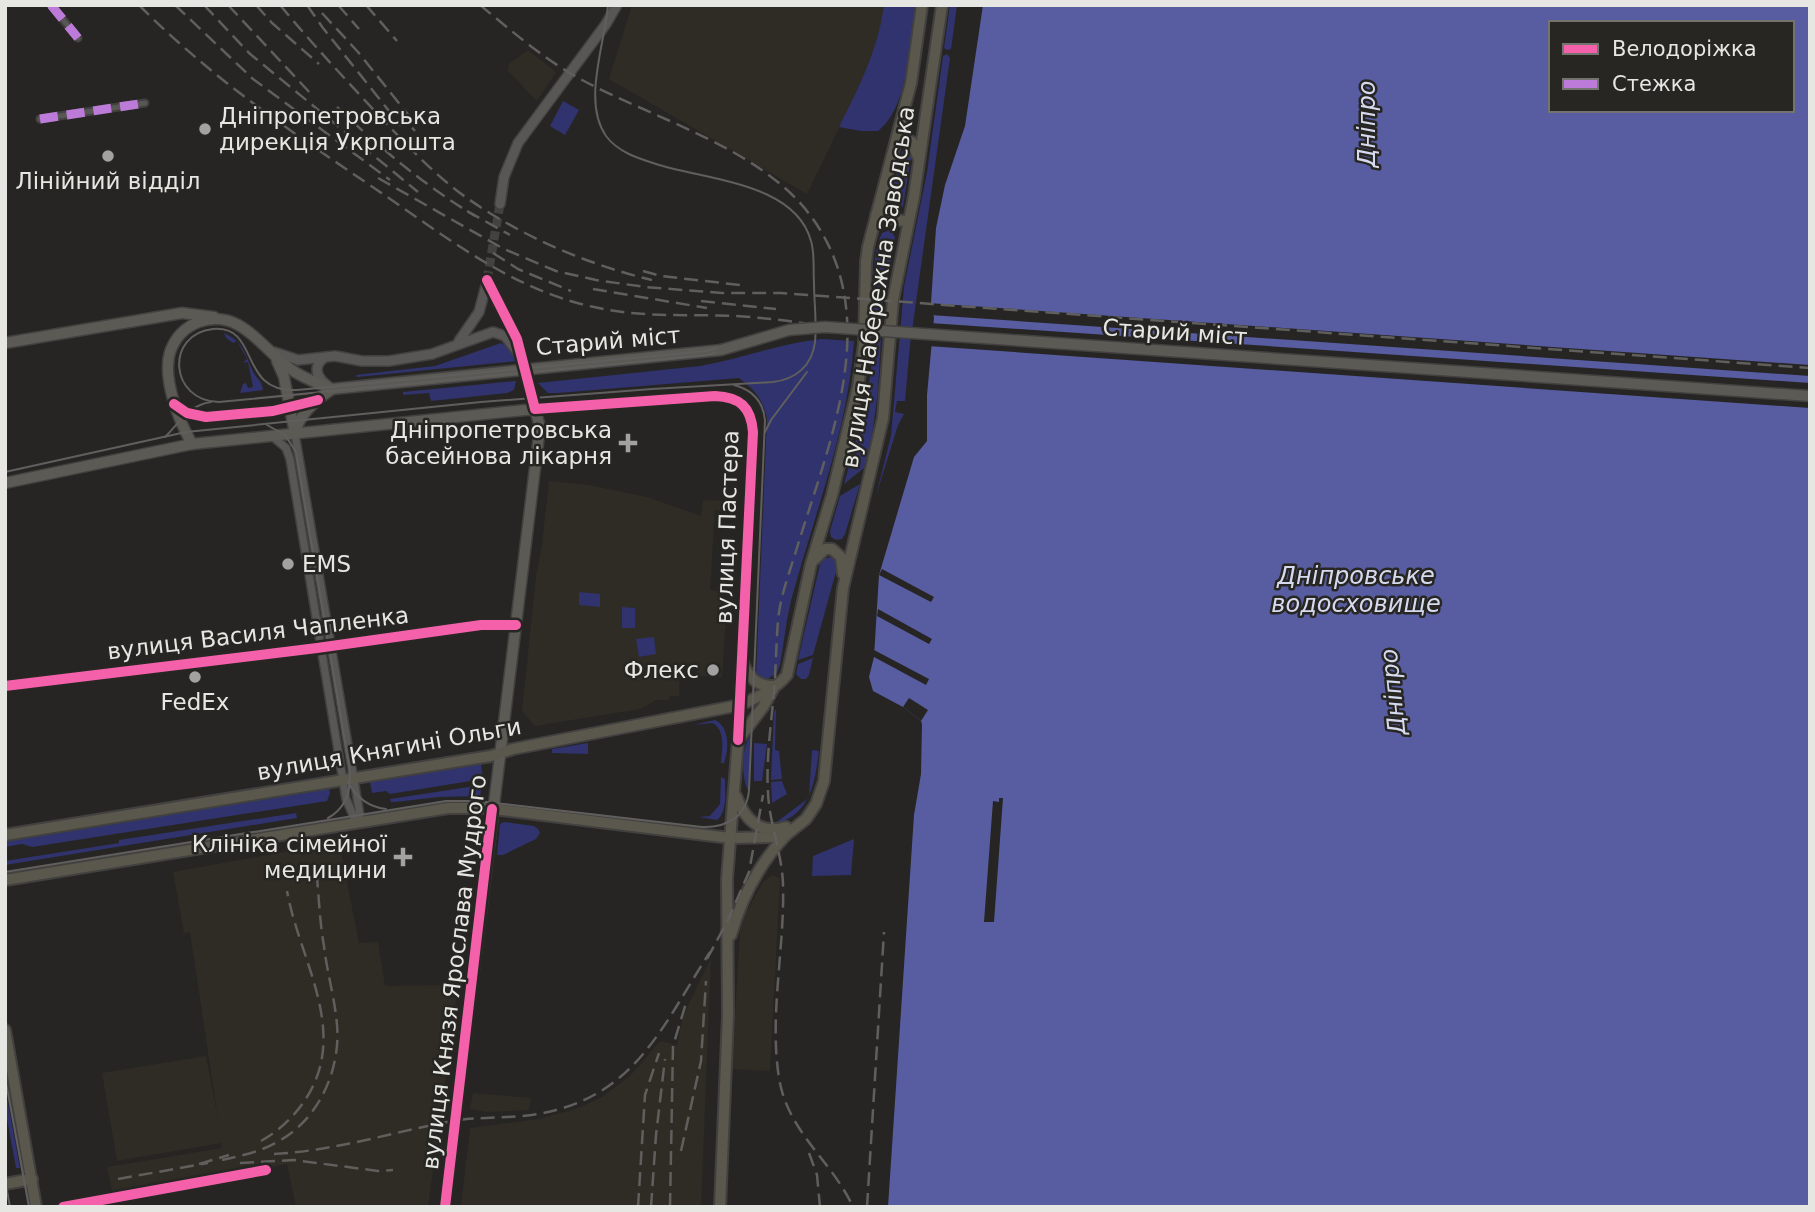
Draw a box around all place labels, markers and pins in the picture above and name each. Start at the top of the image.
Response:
place label: Дніпропетровська дирекція Укрпошта [219,103,456,155]
marker: Дніпропетровська дирекція Укрпошта [197,121,213,137]
marker: Лінійний відділ [100,148,116,164]
place label: Лінійний відділ [15,168,201,194]
place label: Дніпропетровська басейнова лікарня [385,417,612,469]
marker: Дніпропетровська басейнова лікарня [618,433,638,453]
place label: EMS [302,551,351,577]
marker: EMS [280,556,296,572]
place label: Флекс [624,657,699,683]
marker: Флекс [705,662,721,678]
marker: FedEx [187,669,203,685]
place label: FedEx [161,689,229,715]
place label: Клініка сімейної медицини [192,831,388,883]
marker: Клініка сімейної медицини [393,847,413,867]

